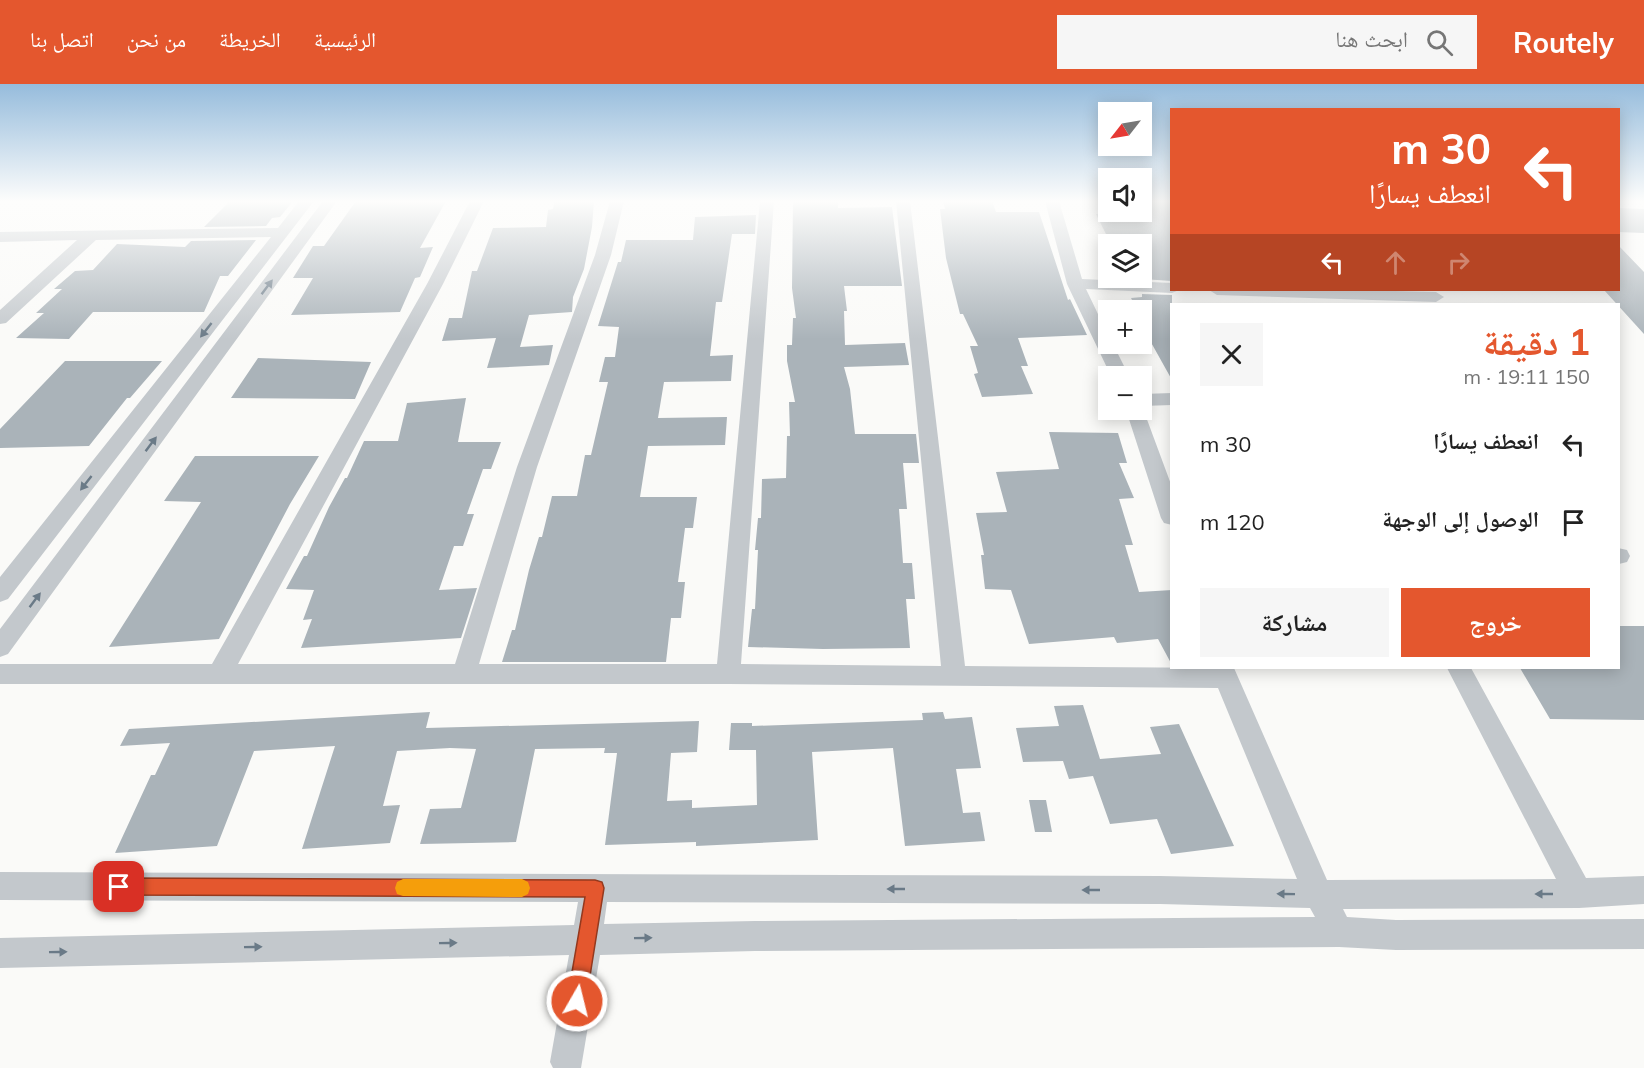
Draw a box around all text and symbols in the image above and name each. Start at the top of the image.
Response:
search box [1057,15,1477,69]
text: ابحث هنا [1335,25,1408,53]
text: Routely [1513,25,1614,60]
text: اتصل بنا [30,26,94,52]
text: من نحن [127,26,186,52]
text: الخريطة [219,26,281,52]
text: الرئيسية [314,26,376,52]
icon: search [1423,26,1456,59]
north arrow [1098,102,1152,156]
map controls [1098,102,1152,420]
text: 30 m [1391,122,1491,175]
icon: left [1512,132,1590,210]
button: sound [1098,168,1152,222]
text: انعطف يسارًا [1369,176,1491,210]
button: layers [1098,234,1152,288]
icon: left [1316,246,1349,279]
icon: ahead [1379,246,1412,279]
icon: right [1442,246,1475,279]
one-way arrow [261,279,273,295]
button: + [1098,300,1152,354]
text: 1 دقيقة [1483,319,1590,364]
one-way arrow [201,322,213,337]
button: close [1200,323,1263,386]
text: 150 m · 19:11 [1464,364,1590,389]
button: − [1098,366,1152,420]
text: انعطف يسارًا [1433,427,1539,455]
icon: left [1557,428,1590,461]
text: 30 m [1200,430,1251,458]
one-way arrow [145,436,157,452]
one-way arrow [79,475,92,491]
text: الوصول إلى الوجهة [1382,505,1539,533]
icon: arrive [1557,506,1590,539]
text: 120 m [1200,508,1265,536]
button: مشاركة [1200,588,1389,657]
button: خروج [1401,588,1590,657]
one-way arrow [29,593,41,609]
pin [93,861,144,912]
icon: arrive [102,870,135,903]
one-way arrow [886,884,905,894]
one-way arrow [1081,885,1100,895]
one-way arrow [1276,889,1295,898]
one-way arrow [1534,889,1553,899]
one-way arrow [634,934,653,943]
one-way arrow [439,938,458,948]
one-way arrow [244,942,263,952]
one-way arrow [49,947,68,956]
position arrow [545,969,609,1033]

